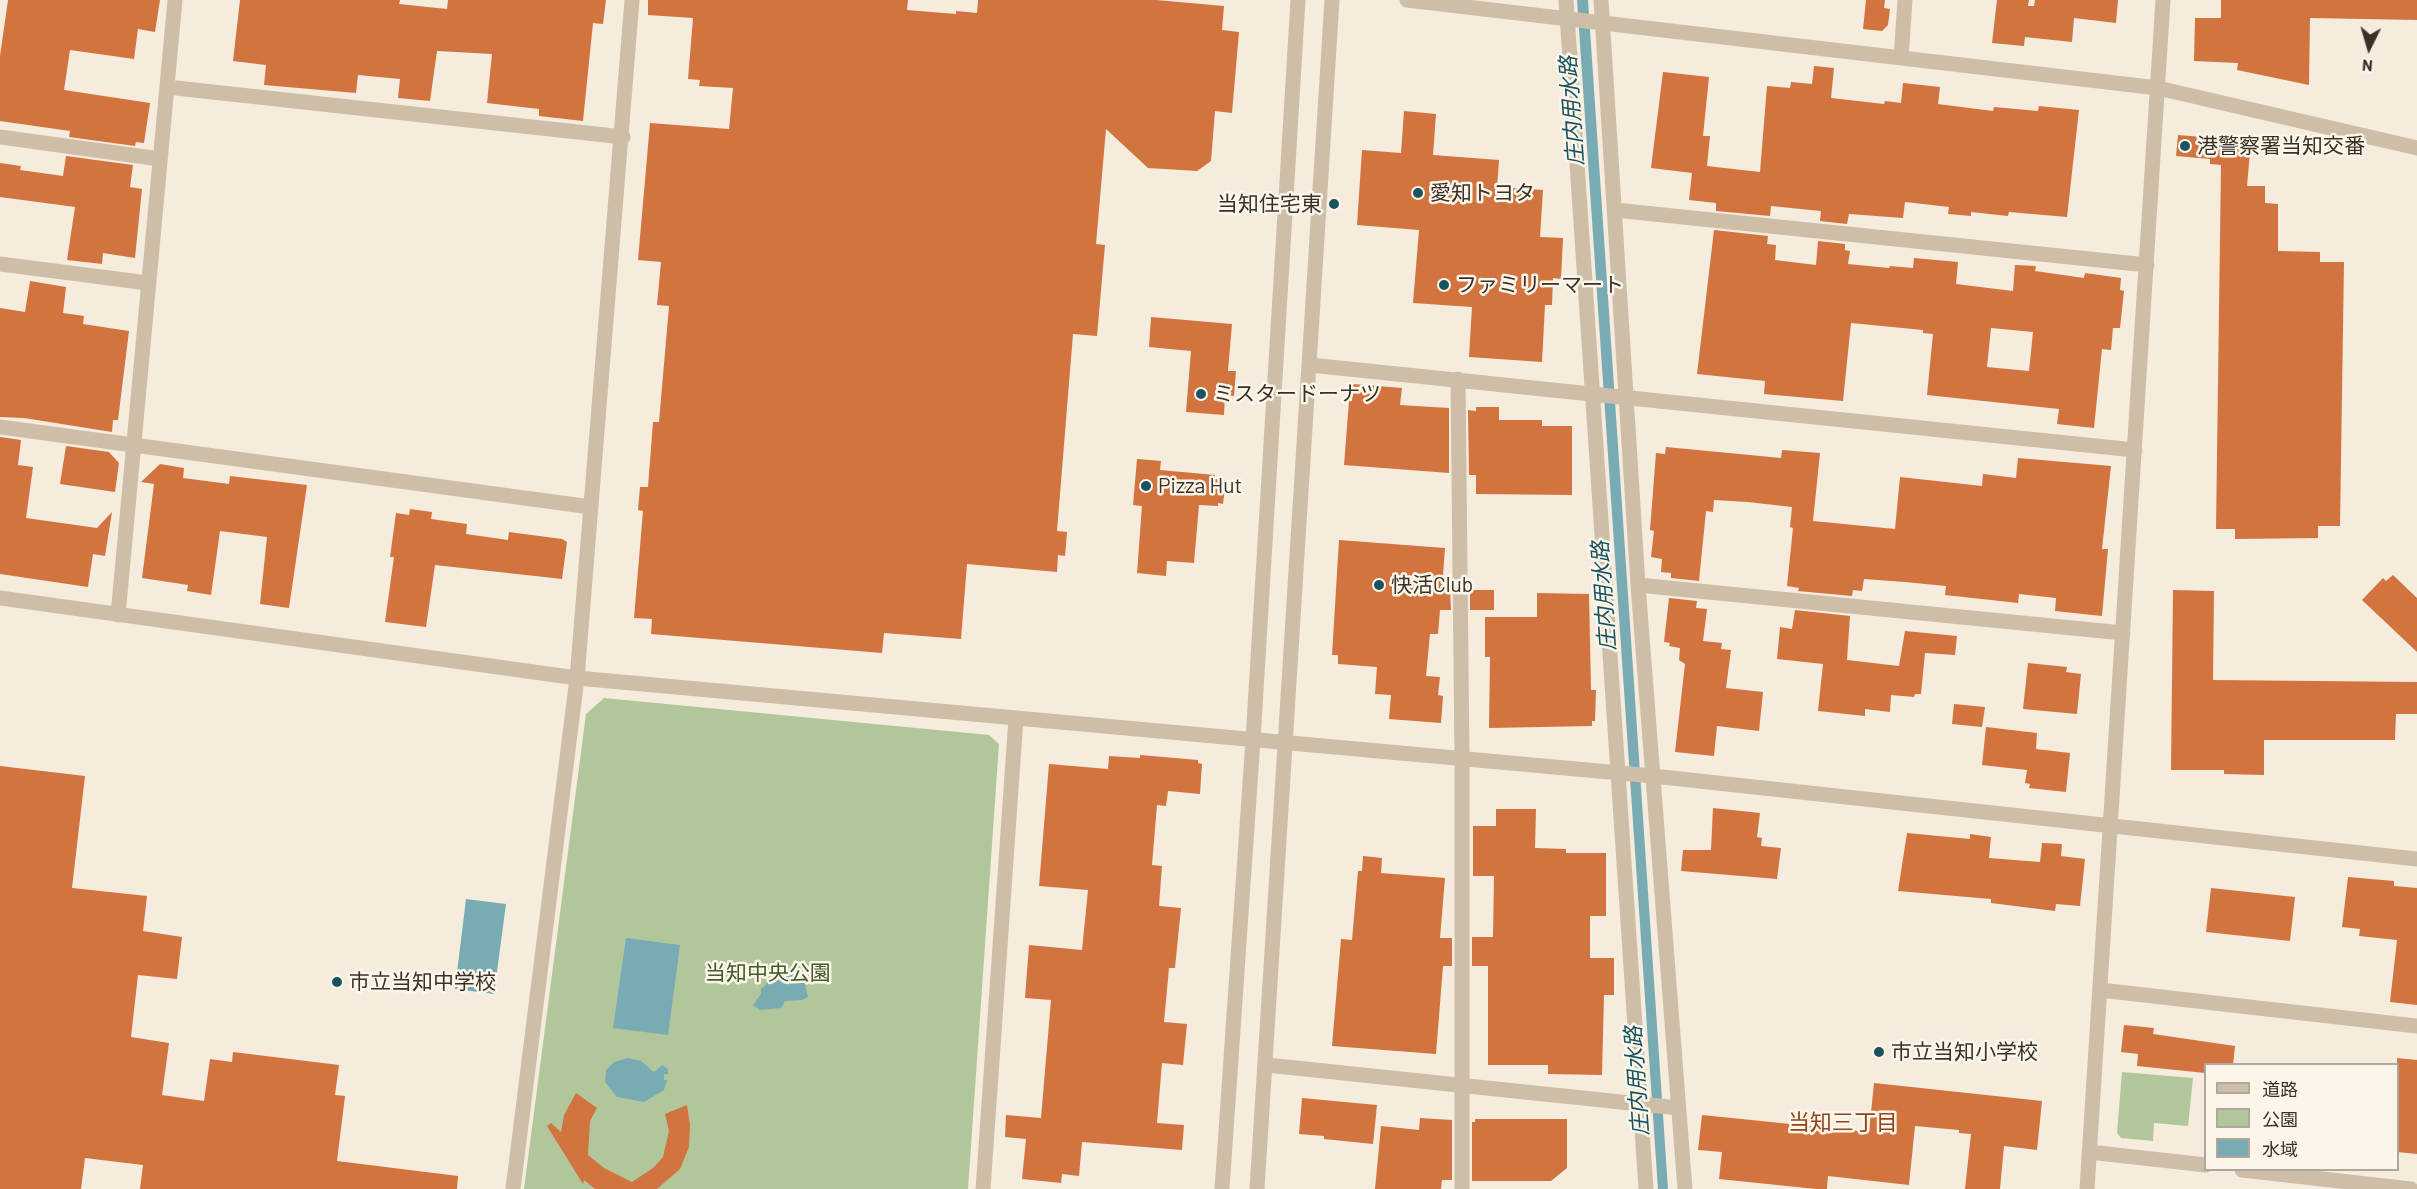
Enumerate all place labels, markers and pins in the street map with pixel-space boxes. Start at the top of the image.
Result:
place label: 港警察署当知交番 [2197,133,2365,159]
marker: 港警察署当知交番 [2178,139,2192,153]
place label: 愛知トヨタ [1430,180,1535,206]
marker: 愛知トヨタ [1411,186,1425,200]
place label: 当知住宅東 [1217,191,1322,217]
marker: 当知住宅東 [1327,197,1341,211]
place label: ファミリーマート [1456,272,1624,298]
marker: ファミリーマート [1437,278,1451,292]
place label: ミスタードーナツ [1213,381,1381,407]
marker: ミスタードーナツ [1194,387,1208,401]
place label: Pizza Hut [1158,473,1242,499]
marker: Pizza Hut [1139,479,1153,493]
place label: 快活Club [1391,572,1473,598]
marker: 快活Club [1372,578,1386,592]
place label: 市立当知中学校 [349,969,496,995]
marker: 市立当知中学校 [330,975,344,989]
place label: 市立当知小学校 [1891,1039,2038,1065]
marker: 市立当知小学校 [1872,1045,1886,1059]

